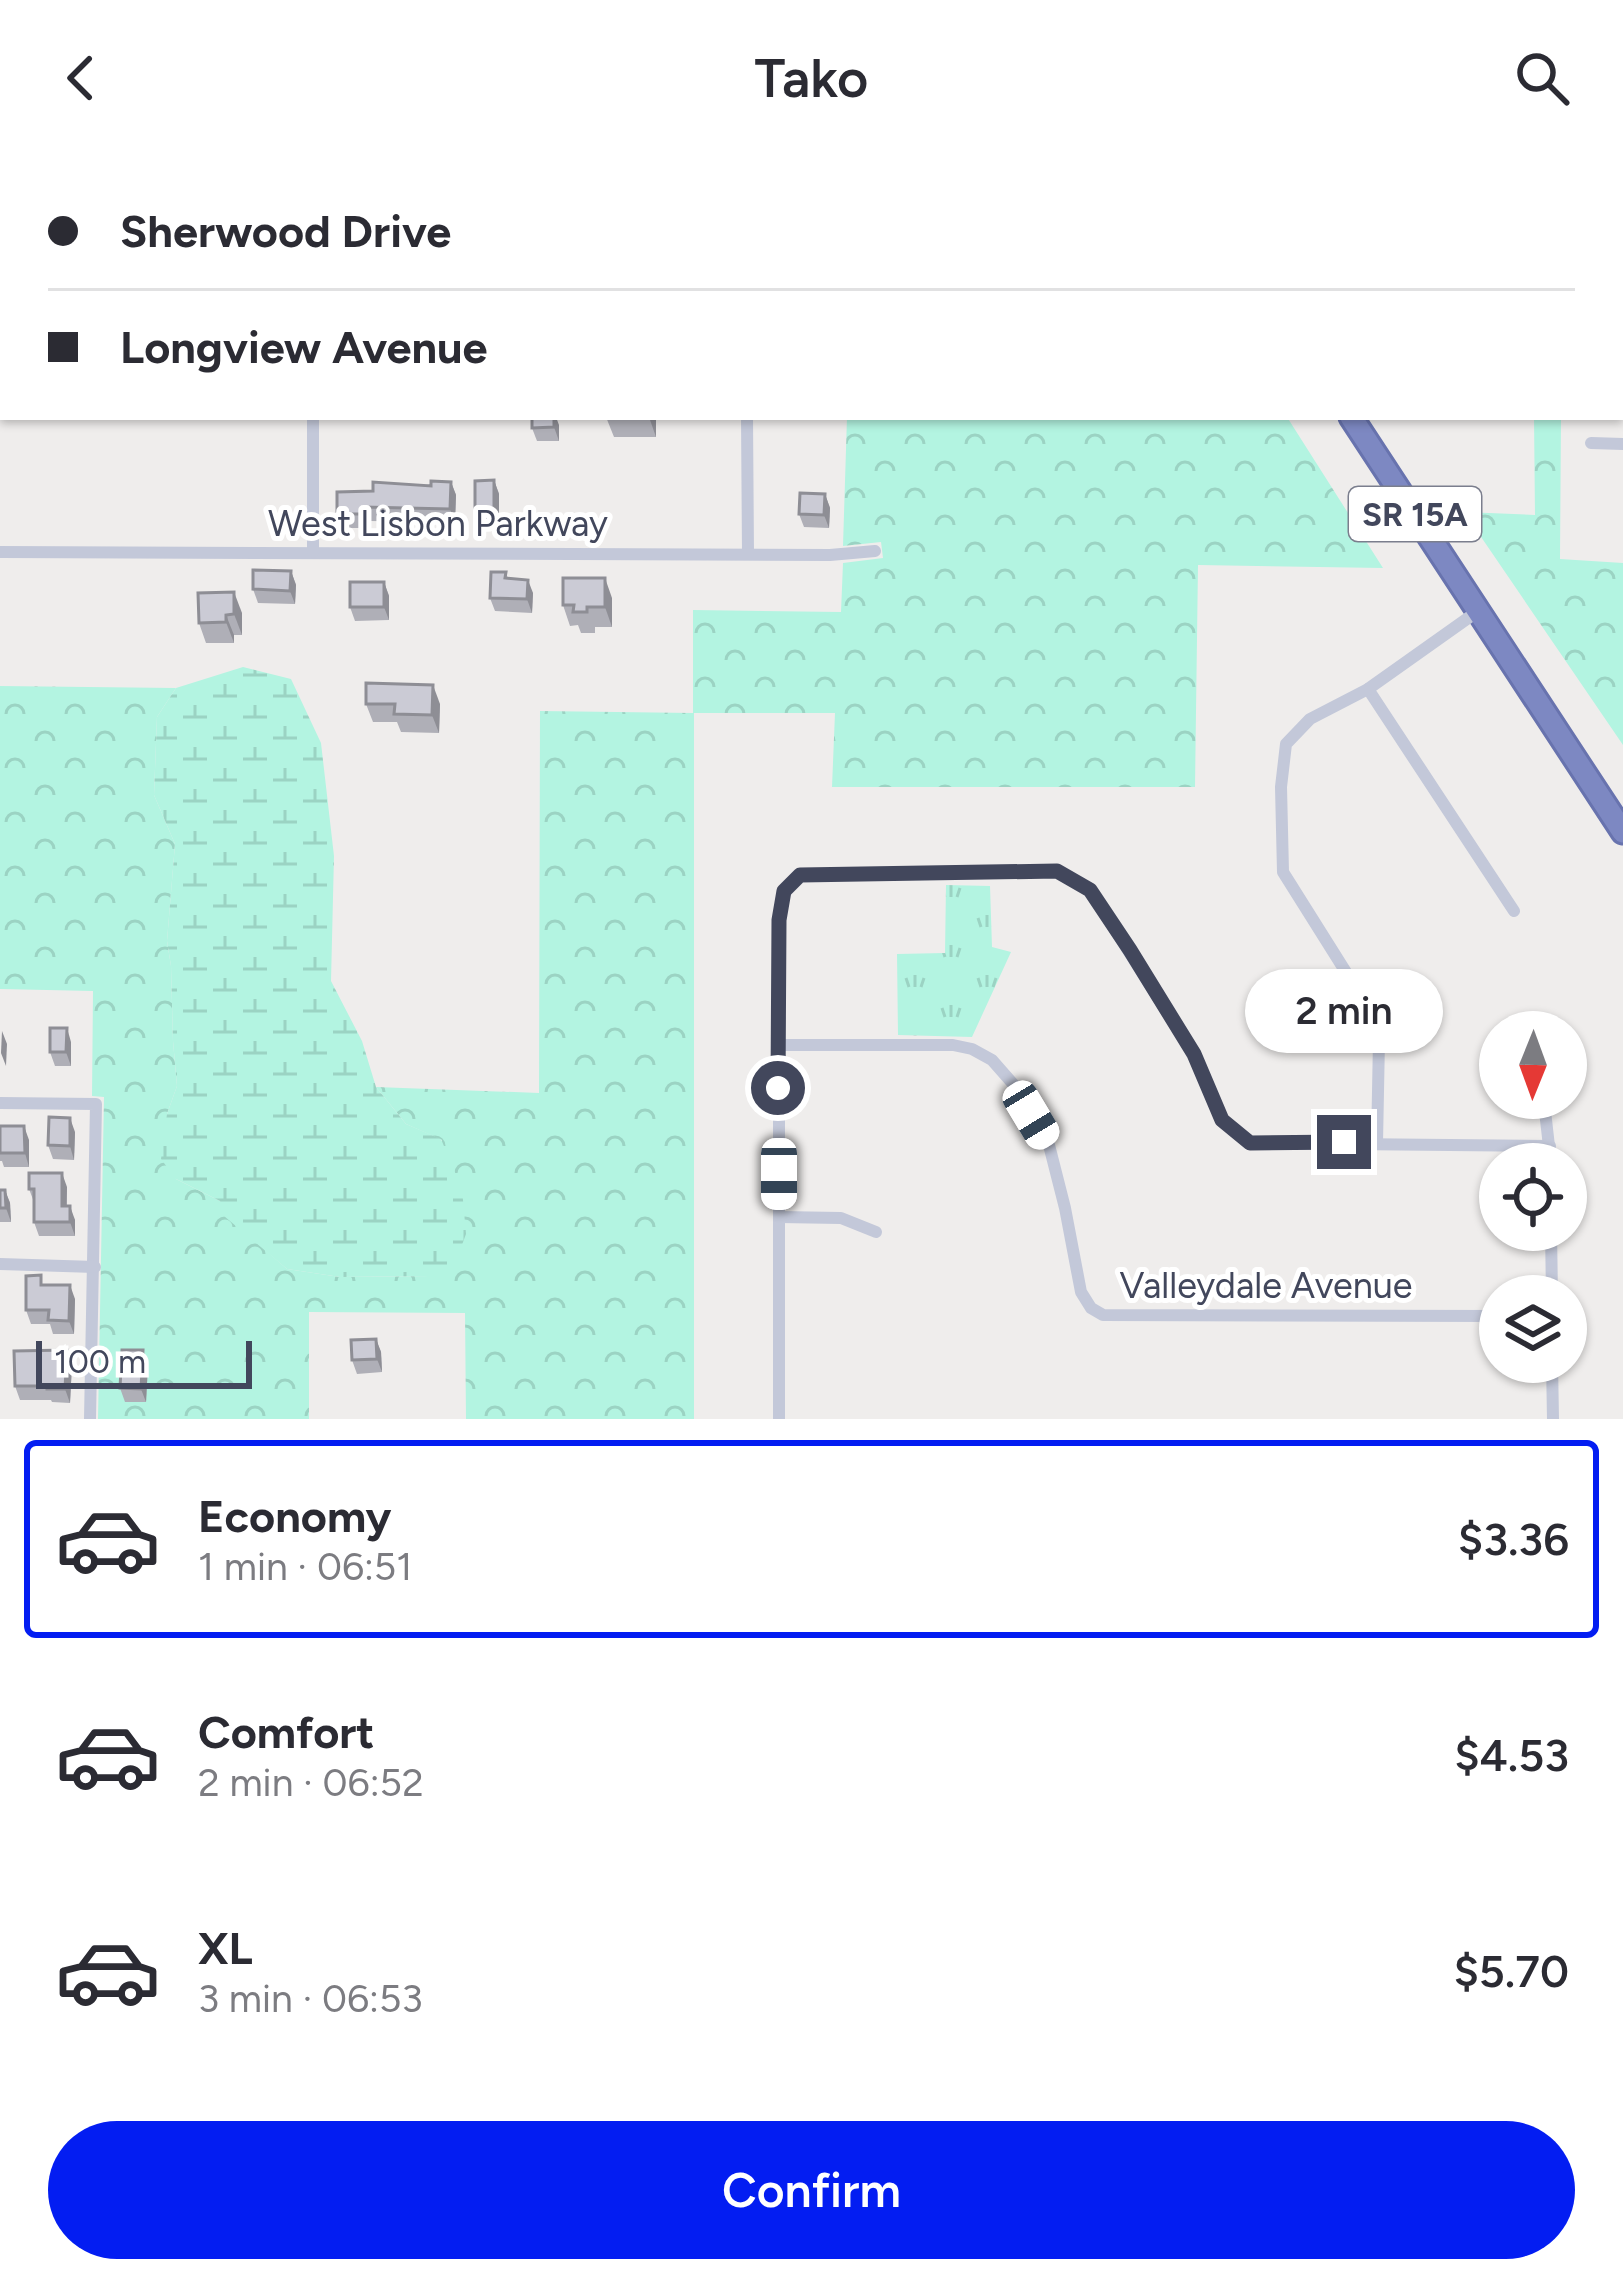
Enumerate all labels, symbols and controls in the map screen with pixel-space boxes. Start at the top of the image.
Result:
icon: back [48,45,114,111]
icon: search [1509,45,1575,111]
text: Tako [755,46,868,111]
text: Sherwood Drive [120,204,451,258]
text: Longview Avenue [120,320,487,374]
road number: SR 15A [1349,487,1481,541]
street label: West Lisbon Parkway [268,502,608,545]
callout: 2 min [1245,968,1443,1052]
text: 2 min [1295,987,1393,1034]
north arrow [1479,1011,1587,1119]
map controls [1479,1011,1587,1383]
route start [751,1061,805,1115]
car [997,1075,1065,1155]
route end [1317,1115,1371,1169]
car [761,1138,797,1210]
button: locate [1479,1143,1587,1251]
street label: Valleydale Avenue [1119,1264,1413,1307]
button: layers [1479,1275,1587,1383]
scale bar [36,1335,252,1388]
text: 100 m [54,1342,146,1381]
icon: car [54,1485,162,1593]
text: Economy [198,1489,391,1543]
text: $3.36 [1458,1512,1569,1566]
text: 1 min · 06:51 [198,1543,412,1590]
icon: car [54,1701,162,1809]
text: Comfort [198,1705,374,1759]
text: $4.53 [1454,1728,1569,1782]
text: 2 min · 06:52 [198,1759,424,1806]
icon: car [54,1917,162,2025]
text: XL [198,1921,253,1975]
text: $5.70 [1454,1944,1569,1998]
text: 3 min · 06:53 [198,1975,423,2022]
button: Confirm [48,2121,1575,2259]

